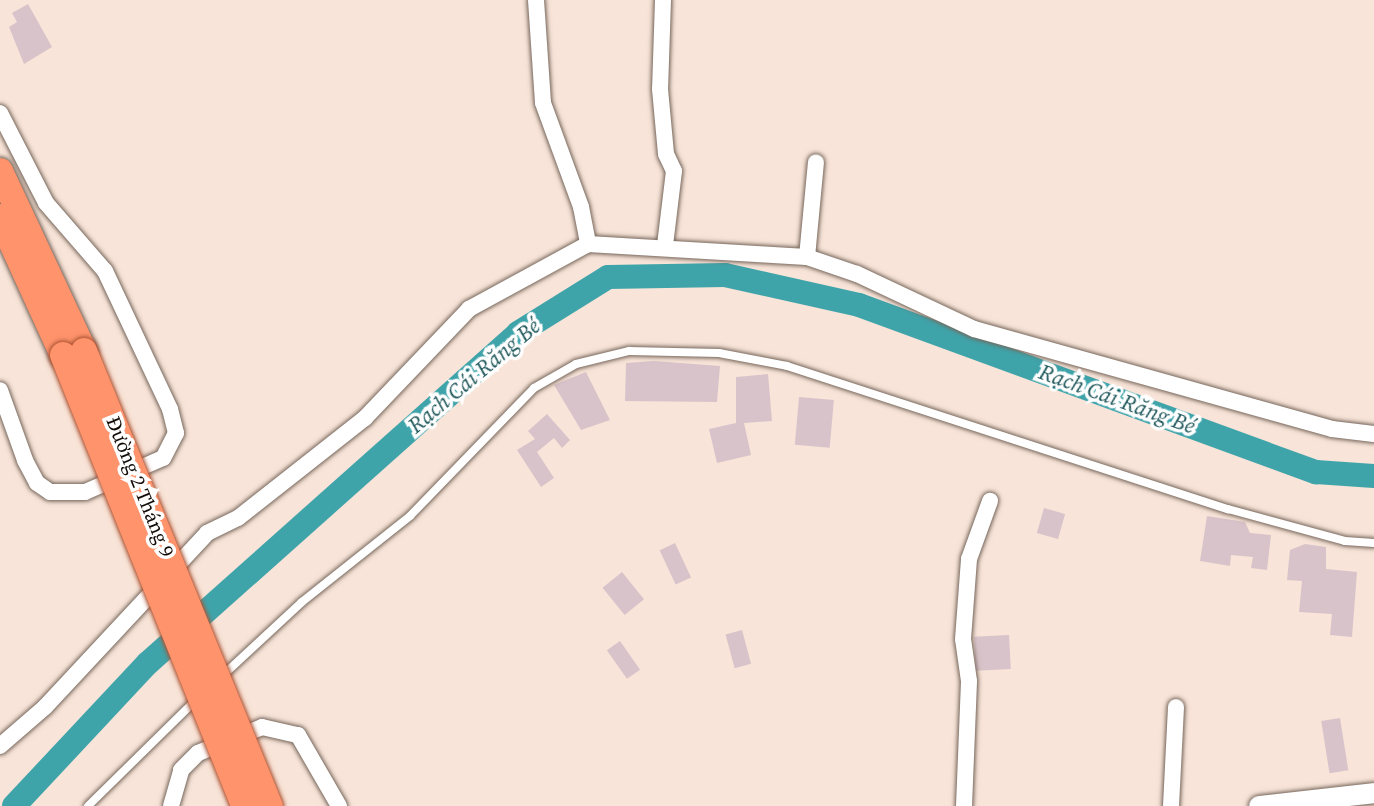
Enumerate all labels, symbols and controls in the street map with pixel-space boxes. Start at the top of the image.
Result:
water label: Rạch Cái Răng Bé [403,313,545,439]
water label: Rạch Cái Răng Bé [1035,359,1199,439]
street label: Đường 2 Tháng 9 [101,413,179,561]

